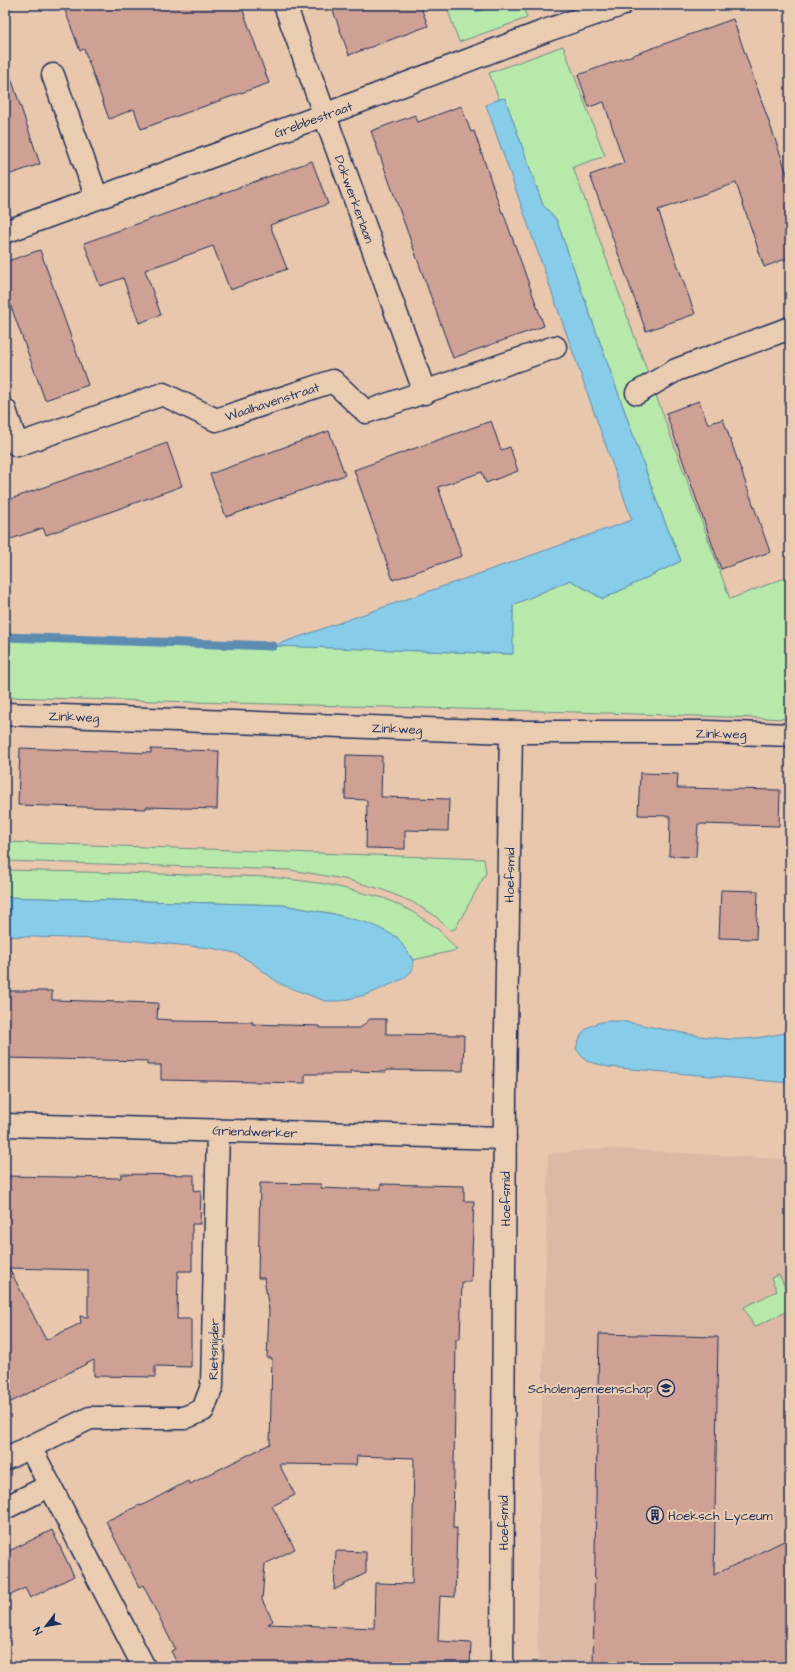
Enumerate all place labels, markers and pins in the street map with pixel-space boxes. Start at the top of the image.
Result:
school or university icon: Scholengemeenschap [656,1378,676,1398]
place label: Scholengemeenschap [528,1380,653,1399]
building icon: Hoeksch Lyceum [645,1505,665,1525]
place label: Hoeksch Lyceum [668,1507,774,1526]

